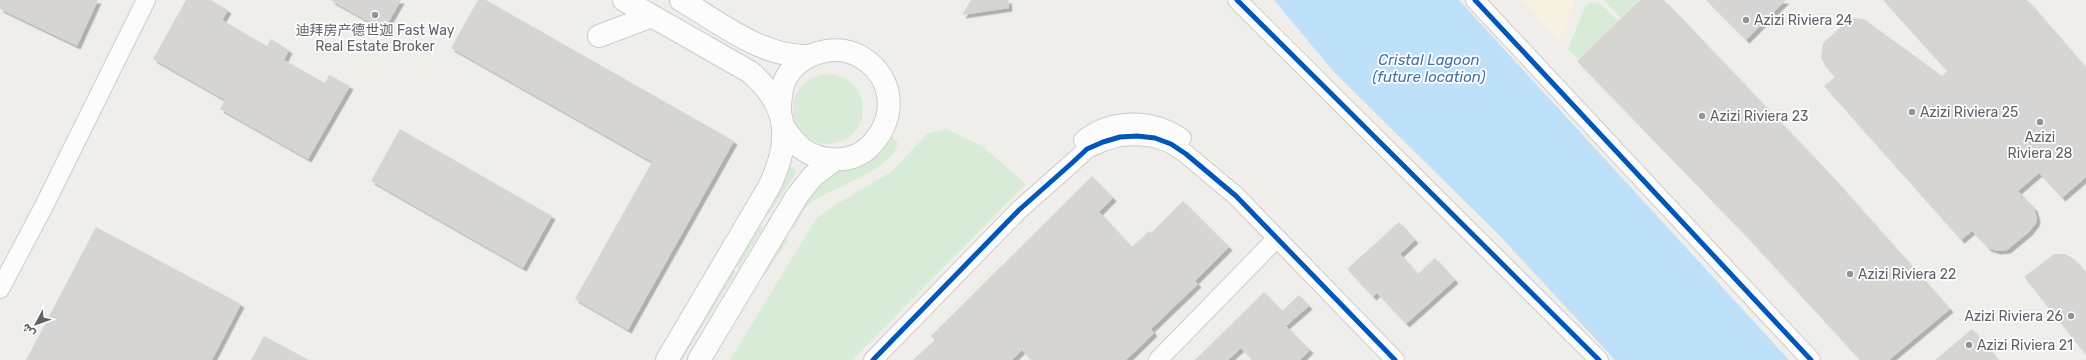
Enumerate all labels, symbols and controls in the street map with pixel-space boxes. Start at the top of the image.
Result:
marker: 迪拜房产德世迦 Fast Way Real Estate Broker [370,10,380,20]
place label: Azizi Riviera 24 [1754,12,1853,29]
marker: Azizi Riviera 24 [1741,15,1751,25]
place label: 迪拜房产德世迦 Fast Way Real Estate Broker [296,22,455,55]
water label: Cristal Lagoon (future location) [1373,51,1485,86]
place label: Azizi Riviera 25 [1920,104,2018,121]
marker: Azizi Riviera 25 [1907,107,1917,117]
place label: Azizi Riviera 23 [1710,108,1808,125]
marker: Azizi Riviera 23 [1697,111,1707,121]
marker: Azizi Riviera 28 [2035,117,2045,127]
place label: Azizi Riviera 28 [2007,129,2073,162]
place label: Azizi Riviera 22 [1858,266,1956,283]
marker: Azizi Riviera 22 [1845,269,1855,279]
north arrow [16,304,56,344]
place label: Azizi Riviera 26 [1965,308,2063,325]
marker: Azizi Riviera 26 [2066,311,2076,321]
text: ش [19,321,38,340]
place label: Azizi Riviera 21 [1977,337,2073,354]
marker: Azizi Riviera 21 [1964,340,1974,350]

